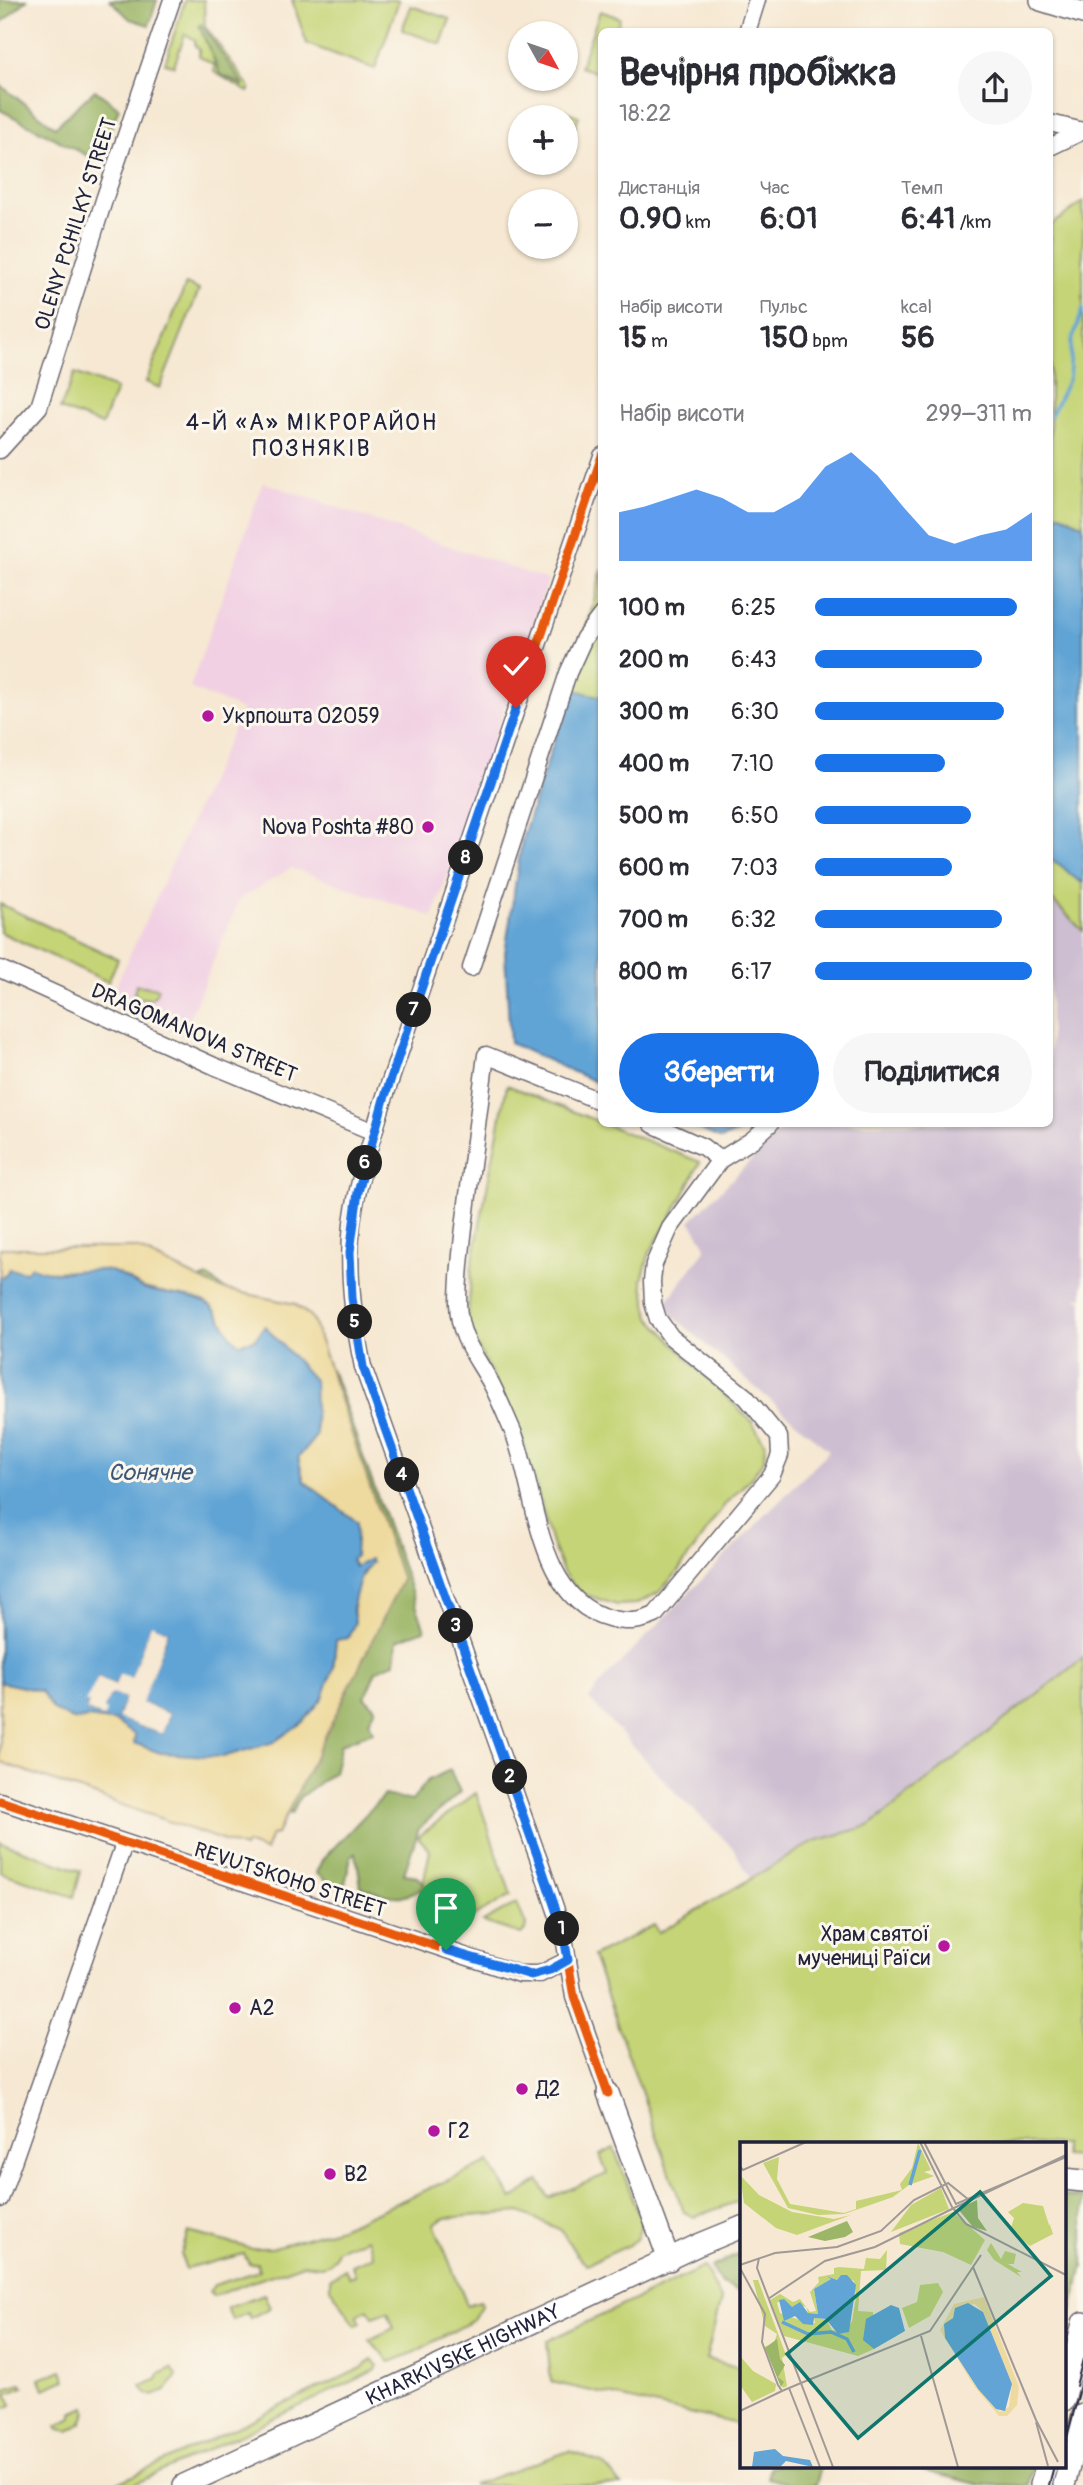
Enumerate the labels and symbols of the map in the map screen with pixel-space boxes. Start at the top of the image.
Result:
north arrow [508,21,578,91]
street label: OLENY PCHILKY STREET [29,114,123,334]
district label: 4-Й «А» МІКРОРАЙОН ПОЗНЯКІВ [186,408,438,463]
pin [486,636,546,708]
place label: Укрпошта 02059 [222,703,380,730]
marker: Укрпошта 02059 [200,708,216,724]
place label: Nova Poshta #80 [262,814,414,841]
marker: Nova Poshta #80 [420,819,436,835]
pin: 8 [448,840,484,876]
street label: DRAGOMANOVA STREET [87,977,301,1089]
pin: 7 [396,992,432,1028]
pin: 6 [348,1146,382,1180]
pin: 5 [338,1304,372,1340]
water label: Сонячне [108,1458,194,1487]
pin: 4 [384,1458,420,1492]
pin: 3 [438,1608,474,1644]
pin: 2 [492,1760,528,1795]
street label: REVUTSKOHO STREET [191,1836,390,1924]
pin [416,1878,476,1950]
pin: 1 [544,1912,580,1946]
place label: Храм святої мучениці Раїси [798,1921,930,1972]
marker: Храм святої мучениці Раїси [936,1938,952,1954]
place label: А2 [249,1995,274,2022]
marker: А2 [227,2000,243,2016]
place label: Д2 [535,2076,560,2103]
marker: Д2 [514,2081,530,2097]
place label: Г2 [448,2118,470,2145]
marker: Г2 [426,2123,442,2139]
inset map [740,2142,1066,2468]
place label: В2 [344,2161,368,2188]
marker: В2 [322,2166,338,2182]
street label: KHARKIVSKE HIGHWAY [361,2298,565,2412]

